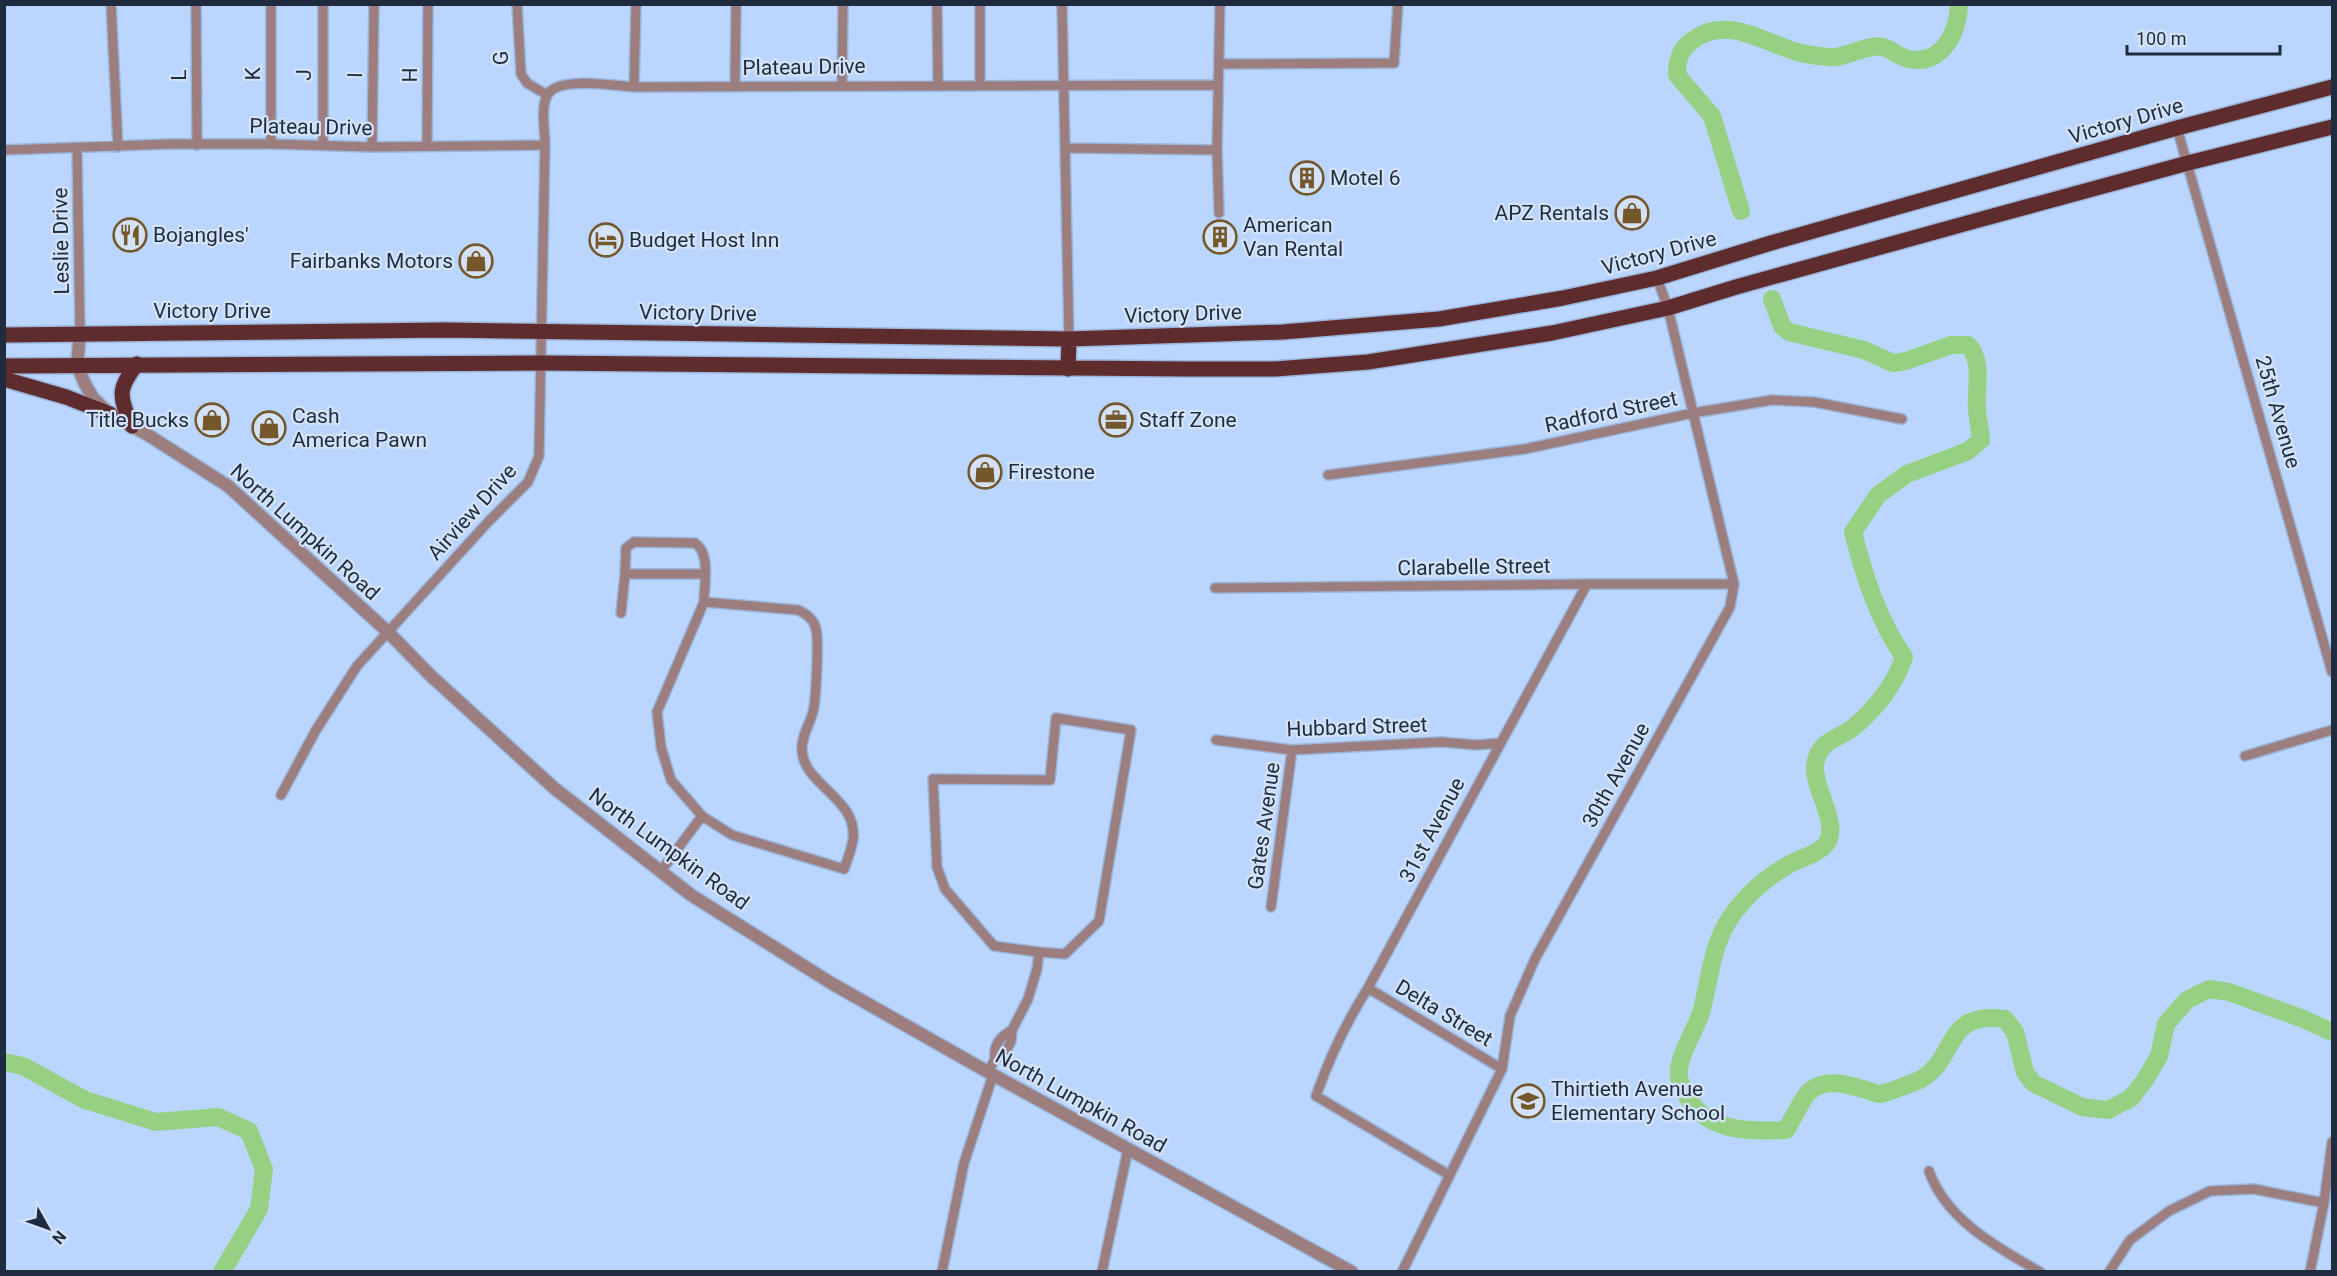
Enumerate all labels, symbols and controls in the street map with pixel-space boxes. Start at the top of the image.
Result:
scale bar [2127,18,2280,56]
text: 100 m [2136,28,2187,49]
street label: G [488,50,514,66]
street label: Plateau Drive [742,54,866,80]
street label: K [241,67,265,81]
street label: H [398,68,422,82]
street label: L [167,69,191,81]
street label: J [292,69,316,81]
street label: I [343,72,367,78]
street label: Victory Drive [2066,93,2186,149]
street label: Plateau Drive [249,114,373,140]
building icon: Motel 6 [1289,160,1325,196]
place label: Motel 6 [1330,166,1400,190]
street label: Leslie Drive [48,187,74,295]
shop icon: APZ Rentals [1614,195,1650,231]
place label: APZ Rentals [1495,201,1609,225]
place label: American Van Rental [1243,213,1343,261]
restaurant icon: Bojangles' [112,217,148,253]
building icon: American Van Rental [1202,219,1238,255]
hotel icon: Budget Host Inn [588,222,624,258]
place label: Bojangles' [153,223,249,247]
street label: Victory Drive [1599,226,1719,280]
place label: Budget Host Inn [629,228,779,252]
shop icon: Fairbanks Motors [458,243,494,279]
place label: Fairbanks Motors [290,249,453,273]
street label: Victory Drive [153,299,271,323]
street label: Victory Drive [639,300,757,326]
street label: Victory Drive [1124,300,1242,328]
street label: 25th Avenue [2250,353,2306,471]
street label: Radford Street [1543,386,1680,438]
shop icon: Title Bucks [194,402,230,438]
office icon: Staff Zone [1098,402,1134,438]
place label: Cash America Pawn [292,404,427,452]
place label: Title Bucks [86,408,189,432]
place label: Staff Zone [1139,408,1237,432]
shop icon: Cash America Pawn [251,410,287,446]
shop icon: Firestone [967,454,1003,490]
street label: North Lumpkin Road [226,459,384,605]
street label: Airview Drive [423,459,521,565]
place label: Firestone [1008,460,1095,484]
street label: Clarabelle Street [1397,554,1551,580]
street label: Hubbard Street [1286,713,1428,741]
street label: 30th Avenue [1577,718,1655,832]
street label: Gates Avenue [1243,761,1285,891]
street label: 31st Avenue [1394,774,1470,886]
street label: North Lumpkin Road [584,783,754,915]
street label: Delta Street [1391,975,1497,1051]
street label: North Lumpkin Road [991,1044,1171,1158]
place label: Thirtieth Avenue Elementary School [1551,1077,1725,1125]
school or university icon: Thirtieth Avenue Elementary School [1510,1083,1546,1119]
north arrow [18,1198,78,1258]
text: N [48,1227,70,1248]

